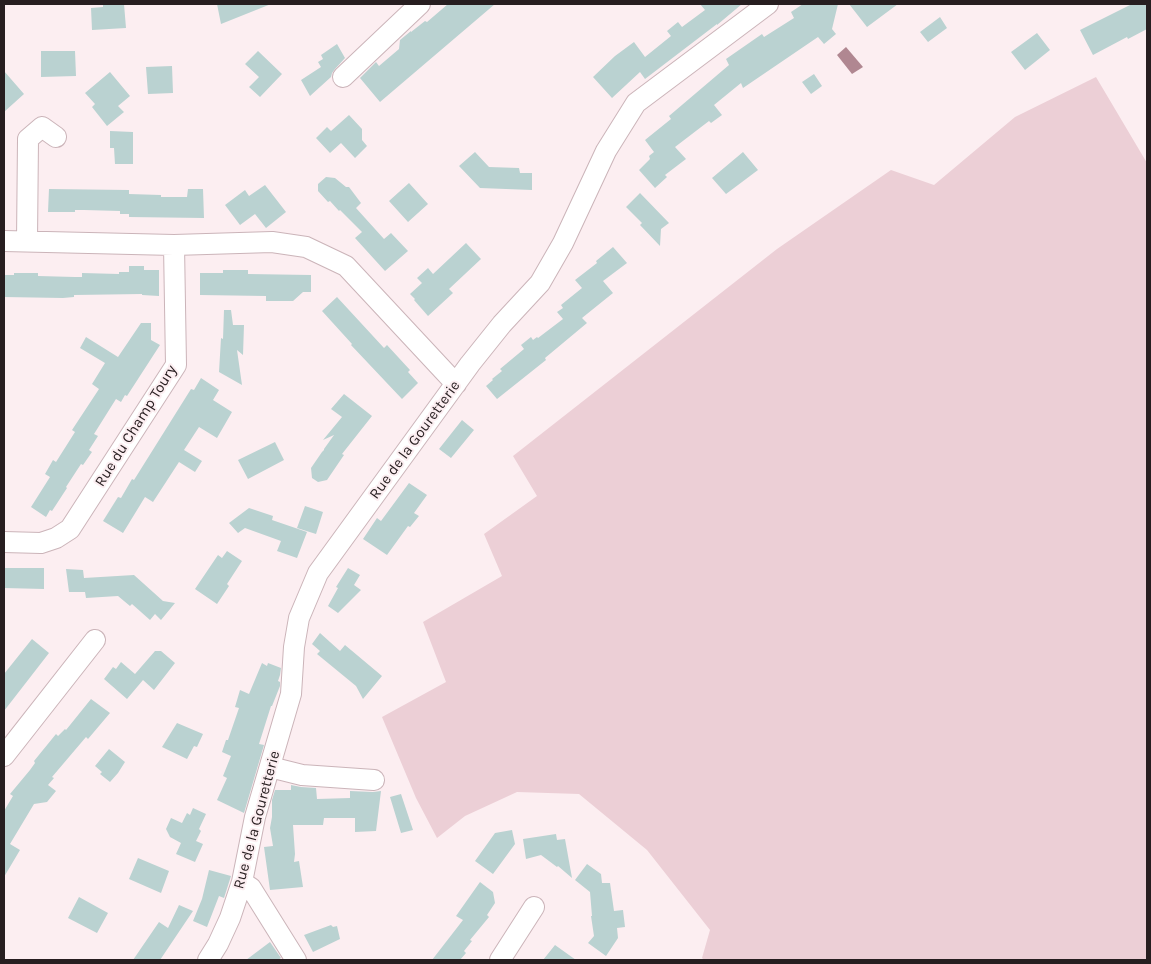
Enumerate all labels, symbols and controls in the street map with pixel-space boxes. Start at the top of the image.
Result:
street label: Rue du Champ Toury [91,362,181,490]
street label: Rue de la Gouretterie [366,377,464,503]
street label: Rue de la Gouretterie [230,749,284,891]

